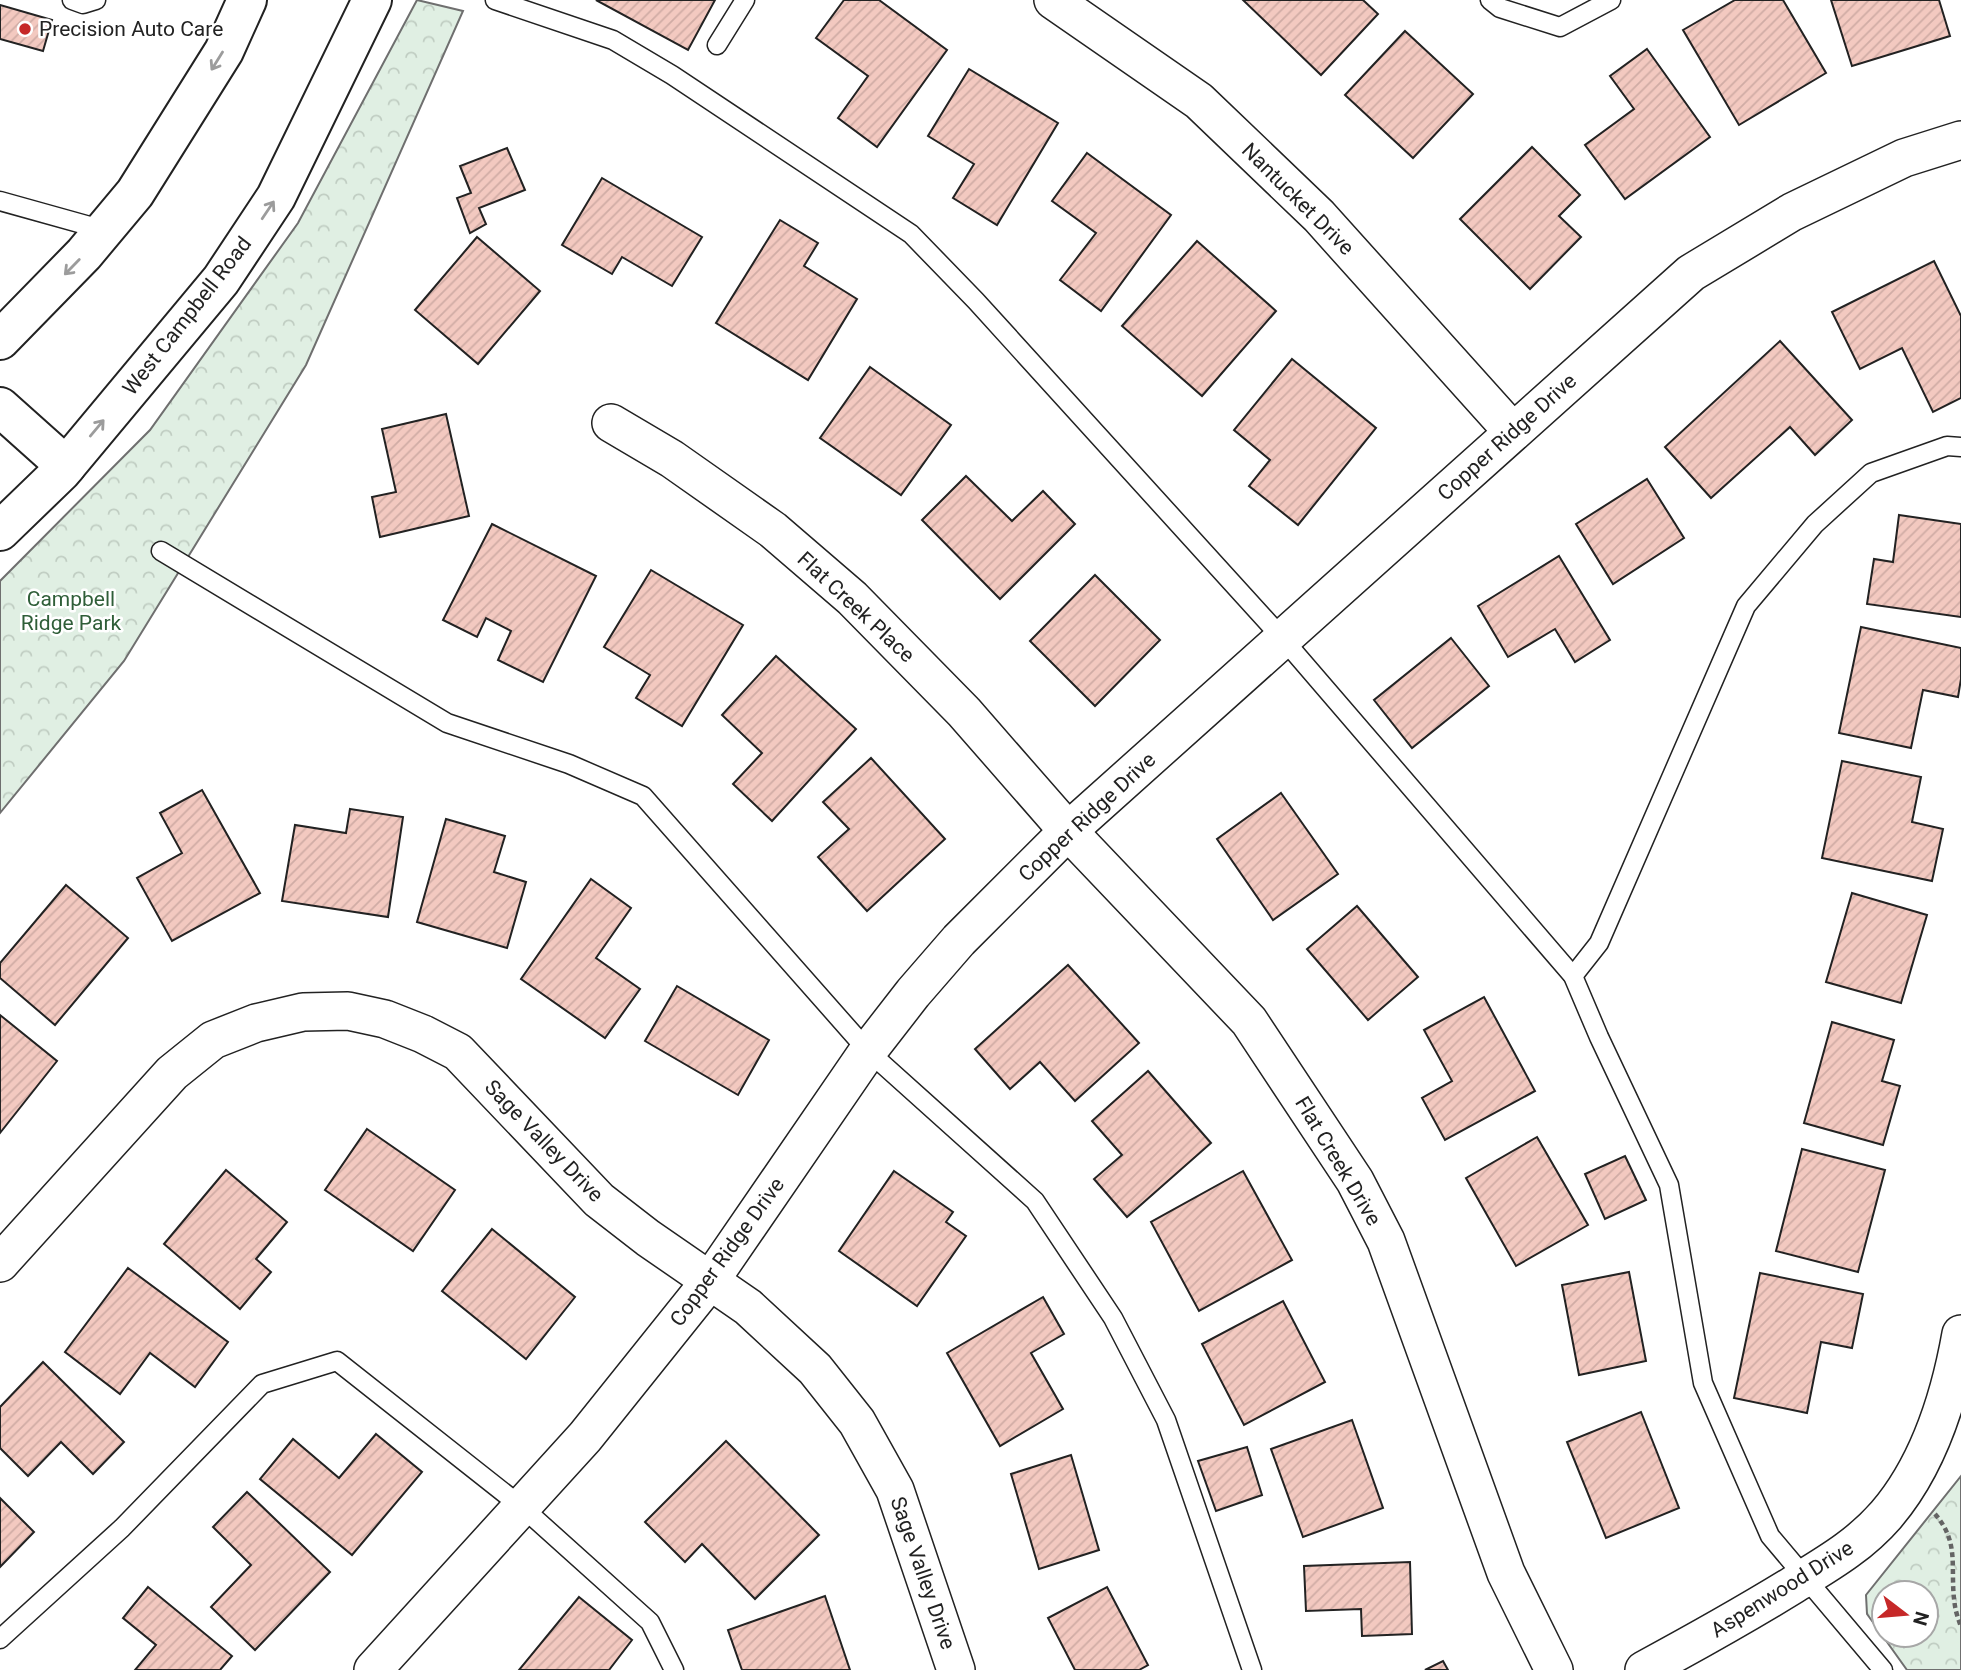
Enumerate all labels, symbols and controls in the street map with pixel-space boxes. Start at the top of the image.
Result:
place label: Precision Auto Care [39,17,223,41]
marker: Precision Auto Care [17,21,33,37]
one-way arrow [210,51,224,71]
street label: Nantucket Drive [1237,138,1359,260]
one-way arrow [261,201,275,221]
street label: West Campbell Road [118,232,256,400]
one-way arrow [64,258,81,275]
street label: Copper Ridge Drive [1433,369,1581,505]
one-way arrow [89,419,105,437]
street label: Flat Creek Place [793,547,919,667]
park label: Campbell Ridge Park [21,587,122,635]
street label: Copper Ridge Drive [1014,748,1160,886]
street label: Sage Valley Drive [480,1075,608,1207]
street label: Flat Creek Drive [1290,1092,1386,1230]
street label: Copper Ridge Drive [665,1173,789,1331]
street label: Sage Valley Drive [886,1494,960,1652]
street label: Aspenwood Drive [1707,1536,1857,1642]
north arrow [1870,1579,1940,1649]
text: N [1908,1609,1934,1628]

